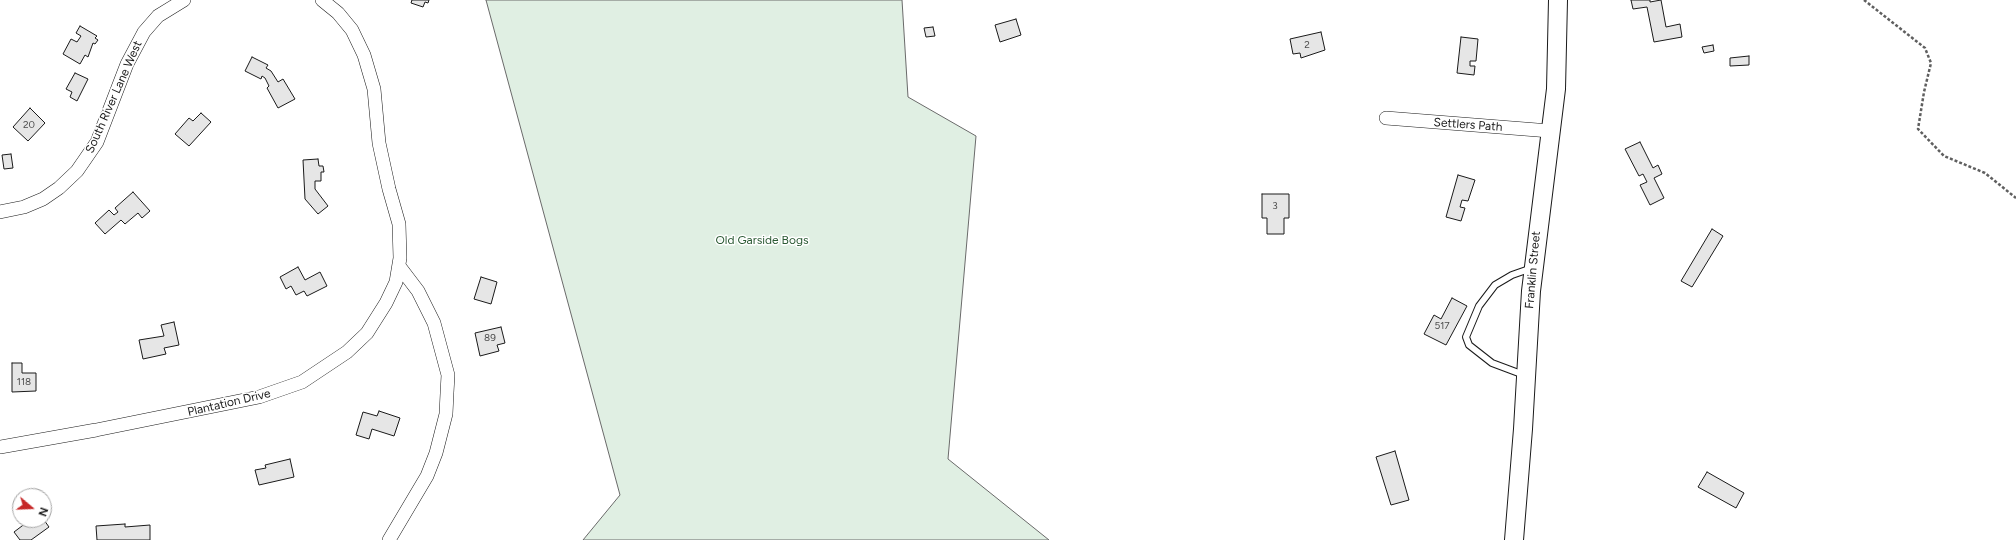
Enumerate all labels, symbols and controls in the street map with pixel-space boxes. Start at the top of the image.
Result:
street label: South River Lane West [83,39,145,155]
house number: 2 [1304,39,1310,51]
street label: Settlers Path [1433,115,1503,135]
house number: 20 [23,119,35,131]
house number: 3 [1272,200,1278,212]
street label: Franklin Street [1522,231,1544,309]
park label: Old Garside Bogs [715,233,809,247]
house number: 517 [1434,320,1450,332]
house number: 89 [484,332,496,344]
house number: 118 [17,376,31,388]
street label: Plantation Drive [186,386,272,420]
north arrow [12,488,52,528]
text: N [35,506,50,518]

